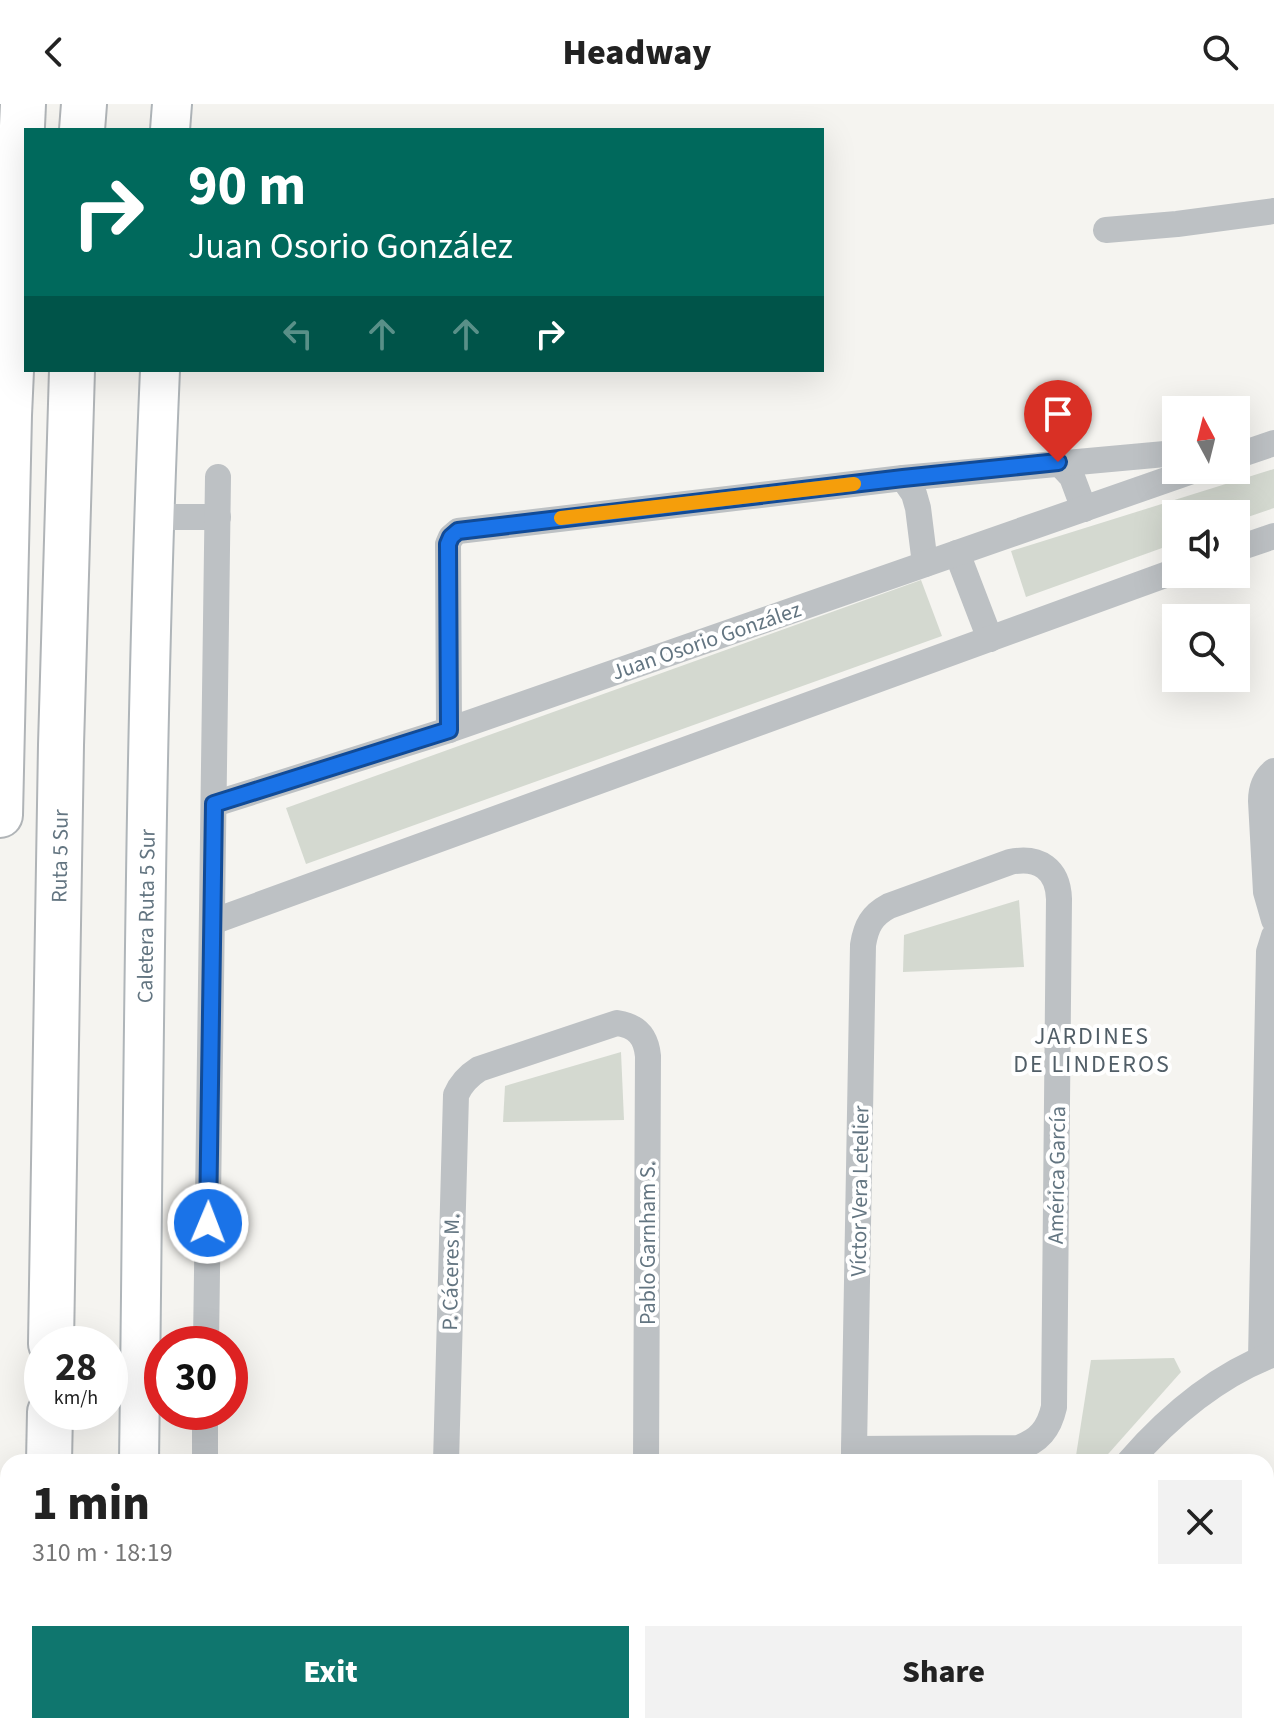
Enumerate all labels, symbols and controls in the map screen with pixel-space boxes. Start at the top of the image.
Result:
text: Headway [563,27,712,78]
icon: back [32,30,76,74]
icon: search [1198,30,1242,74]
text: 90 m [188,147,306,226]
icon: right [56,160,160,264]
text: Juan Osorio González [188,221,513,272]
icon: left [276,312,320,356]
icon: ahead [360,312,404,356]
icon: ahead [444,312,488,356]
icon: right [528,312,572,356]
pin [1024,380,1092,462]
icon: arrive [1036,392,1080,436]
north arrow [1162,396,1250,484]
map controls [1162,396,1250,692]
button: sound [1162,500,1250,588]
street label: Juan Osorio González [607,594,805,688]
button: search [1162,604,1250,692]
street label: Ruta 5 Sur [43,809,77,903]
street label: Caletera Ruta 5 Sur [129,828,164,1003]
district label: JARDINES DE LINDEROS [1013,1019,1171,1082]
street label: Víctor Vera Letelier [843,1105,877,1277]
street label: América García [1040,1106,1074,1244]
street label: Pablo Garnham S. [632,1161,664,1325]
position arrow [166,1181,250,1265]
street label: P. Cáceres M. [434,1213,468,1331]
speed limit sign: 30 [144,1326,248,1430]
text: 28 [55,1339,97,1396]
text: km/h [54,1384,98,1412]
text: 1 min [32,1470,150,1538]
button: close [1158,1480,1242,1564]
text: 310 m · 18:19 [32,1534,173,1571]
button: Exit [32,1626,629,1718]
button: Share [645,1626,1242,1718]

